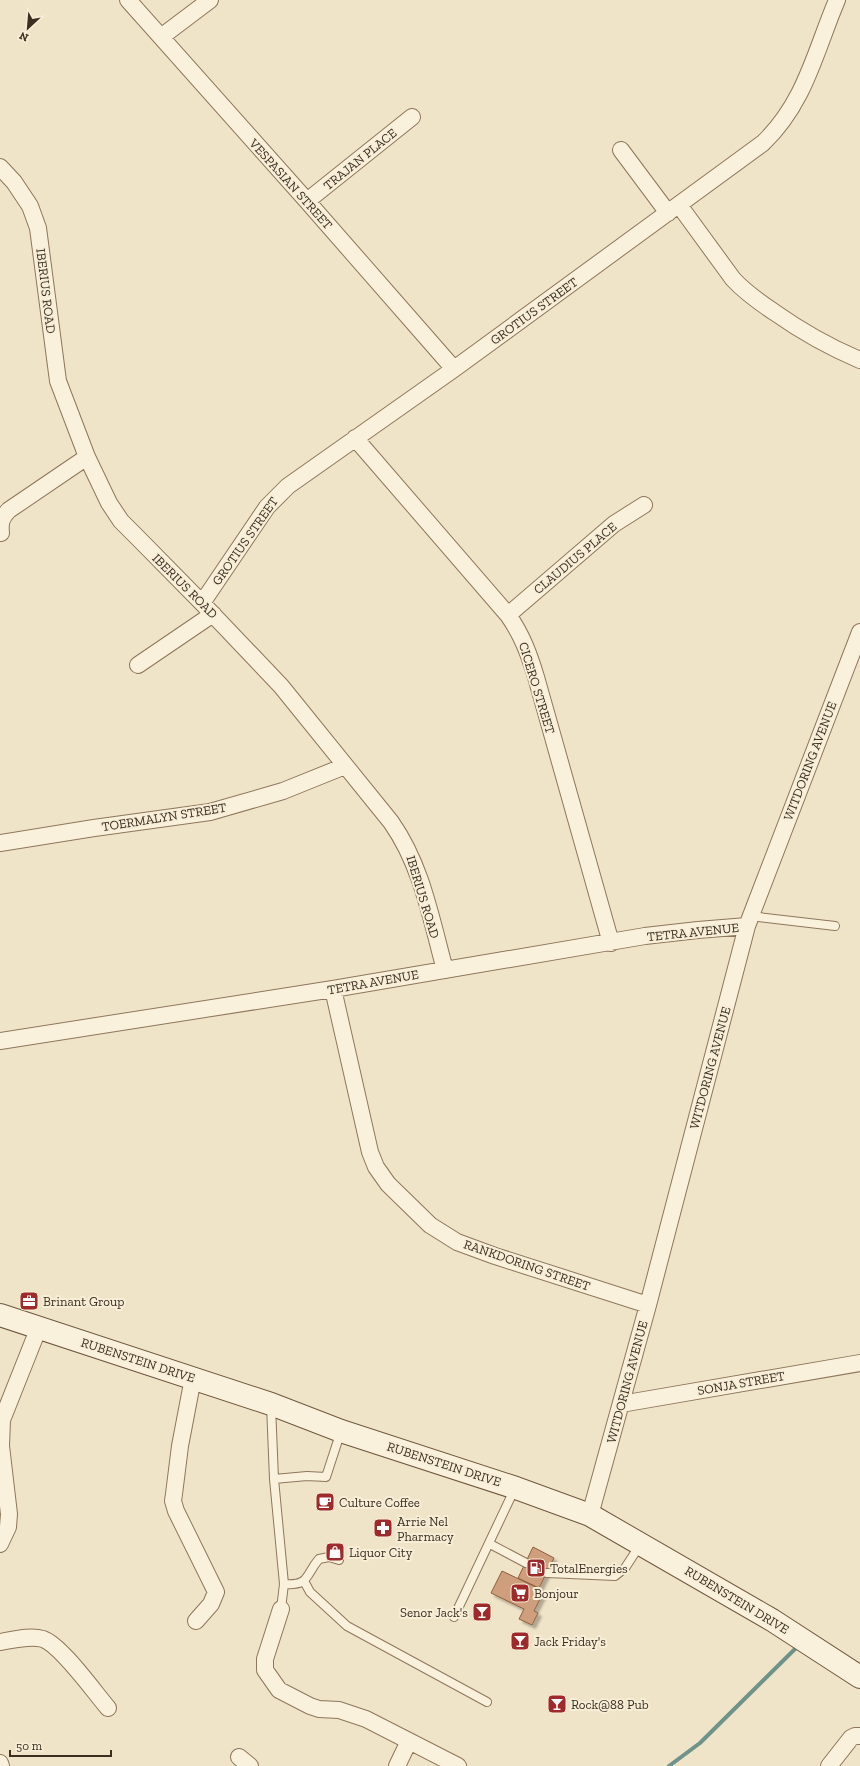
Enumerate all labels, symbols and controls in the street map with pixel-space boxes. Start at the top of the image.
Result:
north arrow [8,8,48,48]
text: N [17,29,30,44]
street label: TRAJAN PLACE [320,125,400,193]
street label: VESPASIAN STREET [246,135,336,232]
street label: IBERIUS ROAD [33,248,59,334]
street label: GROTIUS STREET [487,274,581,348]
street label: GROTIUS STREET [209,494,281,588]
street label: CLAUDIUS PLACE [530,519,620,597]
street label: IBERIUS ROAD [149,550,221,622]
street label: CICERO STREET [516,640,558,736]
street label: WITDORING AVENUE [780,699,840,823]
street label: TOERMALYN STREET [101,800,227,834]
street label: IBERIUS ROAD [403,854,443,940]
street label: TETRA AVENUE [646,920,740,944]
street label: TETRA AVENUE [326,967,420,997]
street label: WITDORING AVENUE [686,1005,734,1131]
street label: RANKDORING STREET [462,1236,592,1294]
office icon: Brinant Group [18,1290,40,1312]
place label: Brinant Group [43,1294,124,1309]
street label: WITDORING AVENUE [603,1319,651,1445]
street label: RUBENSTEIN DRIVE [79,1334,197,1386]
street label: SONJA STREET [696,1368,786,1398]
street label: RUBENSTEIN DRIVE [385,1438,503,1490]
cafe icon: Culture Coffee [314,1491,336,1513]
place label: Culture Coffee [339,1495,420,1510]
place label: Arrie Nel Pharmacy [397,1514,454,1544]
pharmacy icon: Arrie Nel Pharmacy [372,1517,394,1539]
shop icon: Liquor City [324,1541,346,1563]
place label: Liquor City [349,1545,413,1560]
fuel station icon: TotalEnergies [525,1557,547,1579]
place label: TotalEnergies [550,1561,628,1576]
street label: RUBENSTEIN DRIVE [682,1563,792,1637]
supermarket icon: Bonjour [509,1582,531,1604]
place label: Bonjour [534,1586,579,1602]
bar icon: Senor Jack's [471,1601,493,1623]
place label: Senor Jack's [400,1605,468,1620]
bar icon: Jack Friday's [509,1630,531,1652]
place label: Jack Friday's [534,1634,606,1649]
bar icon: Rock@88 Pub [546,1693,568,1715]
place label: Rock@88 Pub [571,1697,649,1712]
scale bar [10,1732,111,1758]
text: 50 m [16,1739,43,1753]

